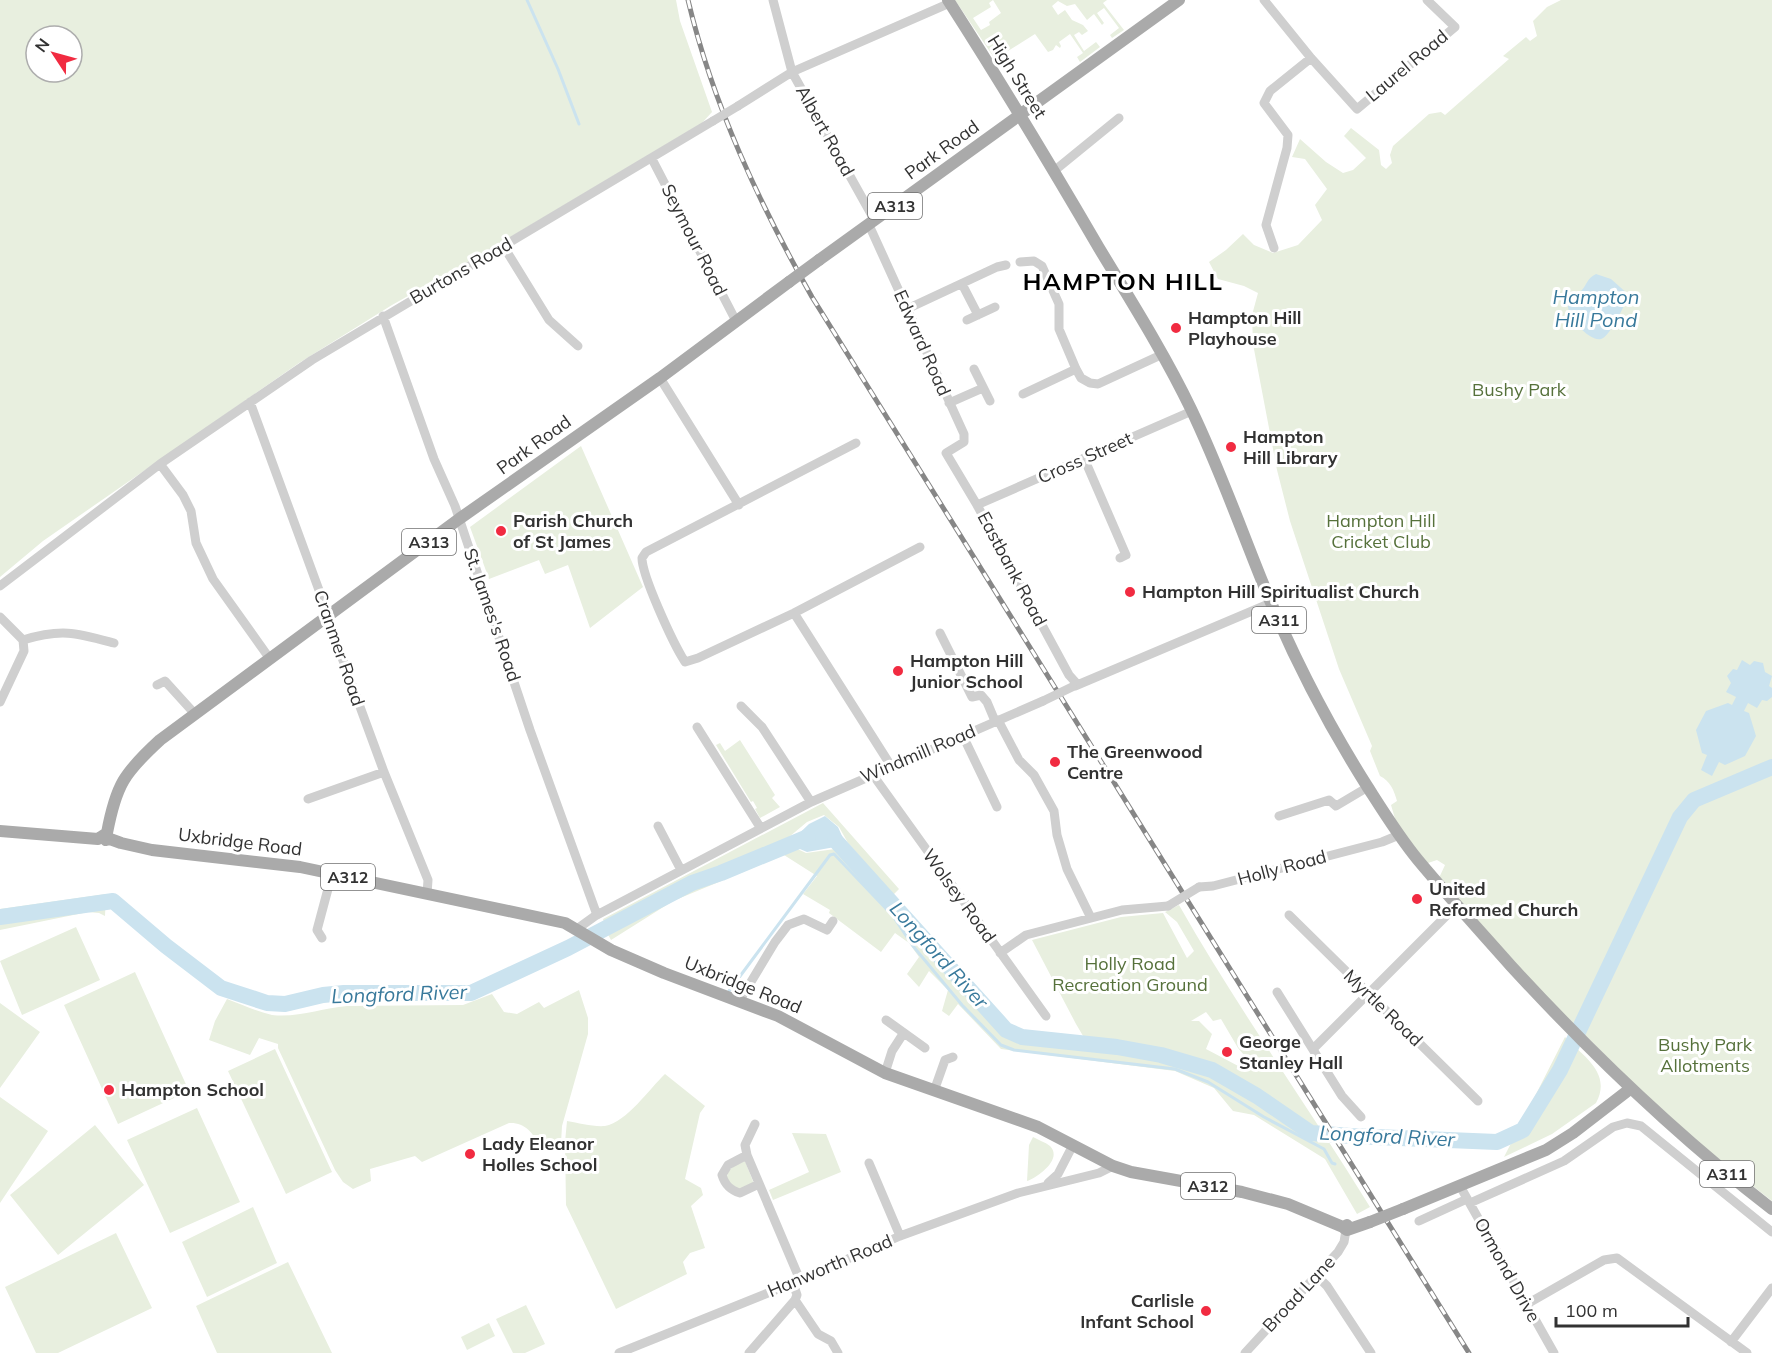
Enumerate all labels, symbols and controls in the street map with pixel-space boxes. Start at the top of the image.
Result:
north arrow [24,24,84,84]
street label: Laurel Road [1361,25,1452,107]
street label: High Street [983,31,1052,123]
text: N [30,34,54,56]
street label: Albert Road [791,81,860,180]
street label: Park Road [900,115,984,184]
street label: Seymour Road [656,180,732,299]
road number: A313 [868,193,922,219]
street label: Burtons Road [405,232,516,309]
district label: HAMPTON HILL [1023,266,1223,296]
water label: Hampton Hill Pond [1553,284,1639,332]
street label: Edward Road [889,286,956,399]
place label: Hampton Hill Playhouse [1188,306,1302,350]
marker: Hampton Hill Playhouse [1169,321,1183,335]
park label: Bushy Park [1472,378,1567,401]
street label: Park Road [492,410,576,479]
place label: Hampton Hill Library [1243,425,1338,469]
street label: Cross Street [1034,426,1136,489]
marker: Hampton Hill Library [1224,440,1238,454]
street label: Eastbank Road [973,507,1052,630]
place label: Parish Church of St James [513,509,633,553]
park label: Hampton Hill Cricket Club [1326,509,1436,553]
marker: Parish Church of St James [494,524,508,538]
road number: A313 [402,529,456,555]
street label: St. James's Road [459,545,526,685]
place label: Hampton Hill Spiritualist Church [1142,580,1419,603]
marker: Hampton Hill Spiritualist Church [1123,585,1137,599]
street label: Cranmer Road [309,587,370,709]
road number: A311 [1252,607,1306,633]
place label: Hampton Hill Junior School [910,649,1024,693]
marker: Hampton Hill Junior School [891,664,905,678]
street label: Windmill Road [857,719,979,788]
place label: The Greenwood Centre [1067,740,1203,784]
marker: The Greenwood Centre [1048,755,1062,769]
street label: Uxbridge Road [177,822,303,861]
street label: Wolsey Road [918,844,1001,947]
street label: Holly Road [1235,845,1329,890]
road number: A312 [321,864,375,890]
place label: United Reformed Church [1429,877,1578,921]
marker: United Reformed Church [1410,892,1424,906]
water label: Longford River [885,896,994,1014]
street label: Uxbridge Road [681,951,805,1019]
park label: Holly Road Recreation Ground [1052,952,1208,996]
street label: Myrtle Road [1339,964,1428,1051]
water label: Longford River [331,979,468,1008]
place label: George Stanley Hall [1239,1030,1343,1074]
park label: Bushy Park Allotments [1658,1033,1753,1077]
marker: George Stanley Hall [1220,1045,1234,1059]
place label: Hampton School [121,1078,264,1101]
marker: Hampton School [102,1083,116,1097]
water label: Longford River [1319,1119,1456,1152]
place label: Lady Eleanor Holles School [482,1132,597,1176]
marker: Lady Eleanor Holles School [463,1147,477,1161]
road number: A311 [1700,1161,1754,1187]
road number: A312 [1181,1173,1235,1199]
street label: Ormond Drive [1469,1213,1546,1326]
street label: Hanworth Road [764,1229,896,1302]
street label: Broad Lane [1257,1251,1340,1337]
place label: Carlisle Infant School [1080,1289,1194,1333]
scale bar [1556,1290,1688,1328]
text: 100 m [1565,1299,1618,1322]
marker: Carlisle Infant School [1199,1304,1213,1318]

